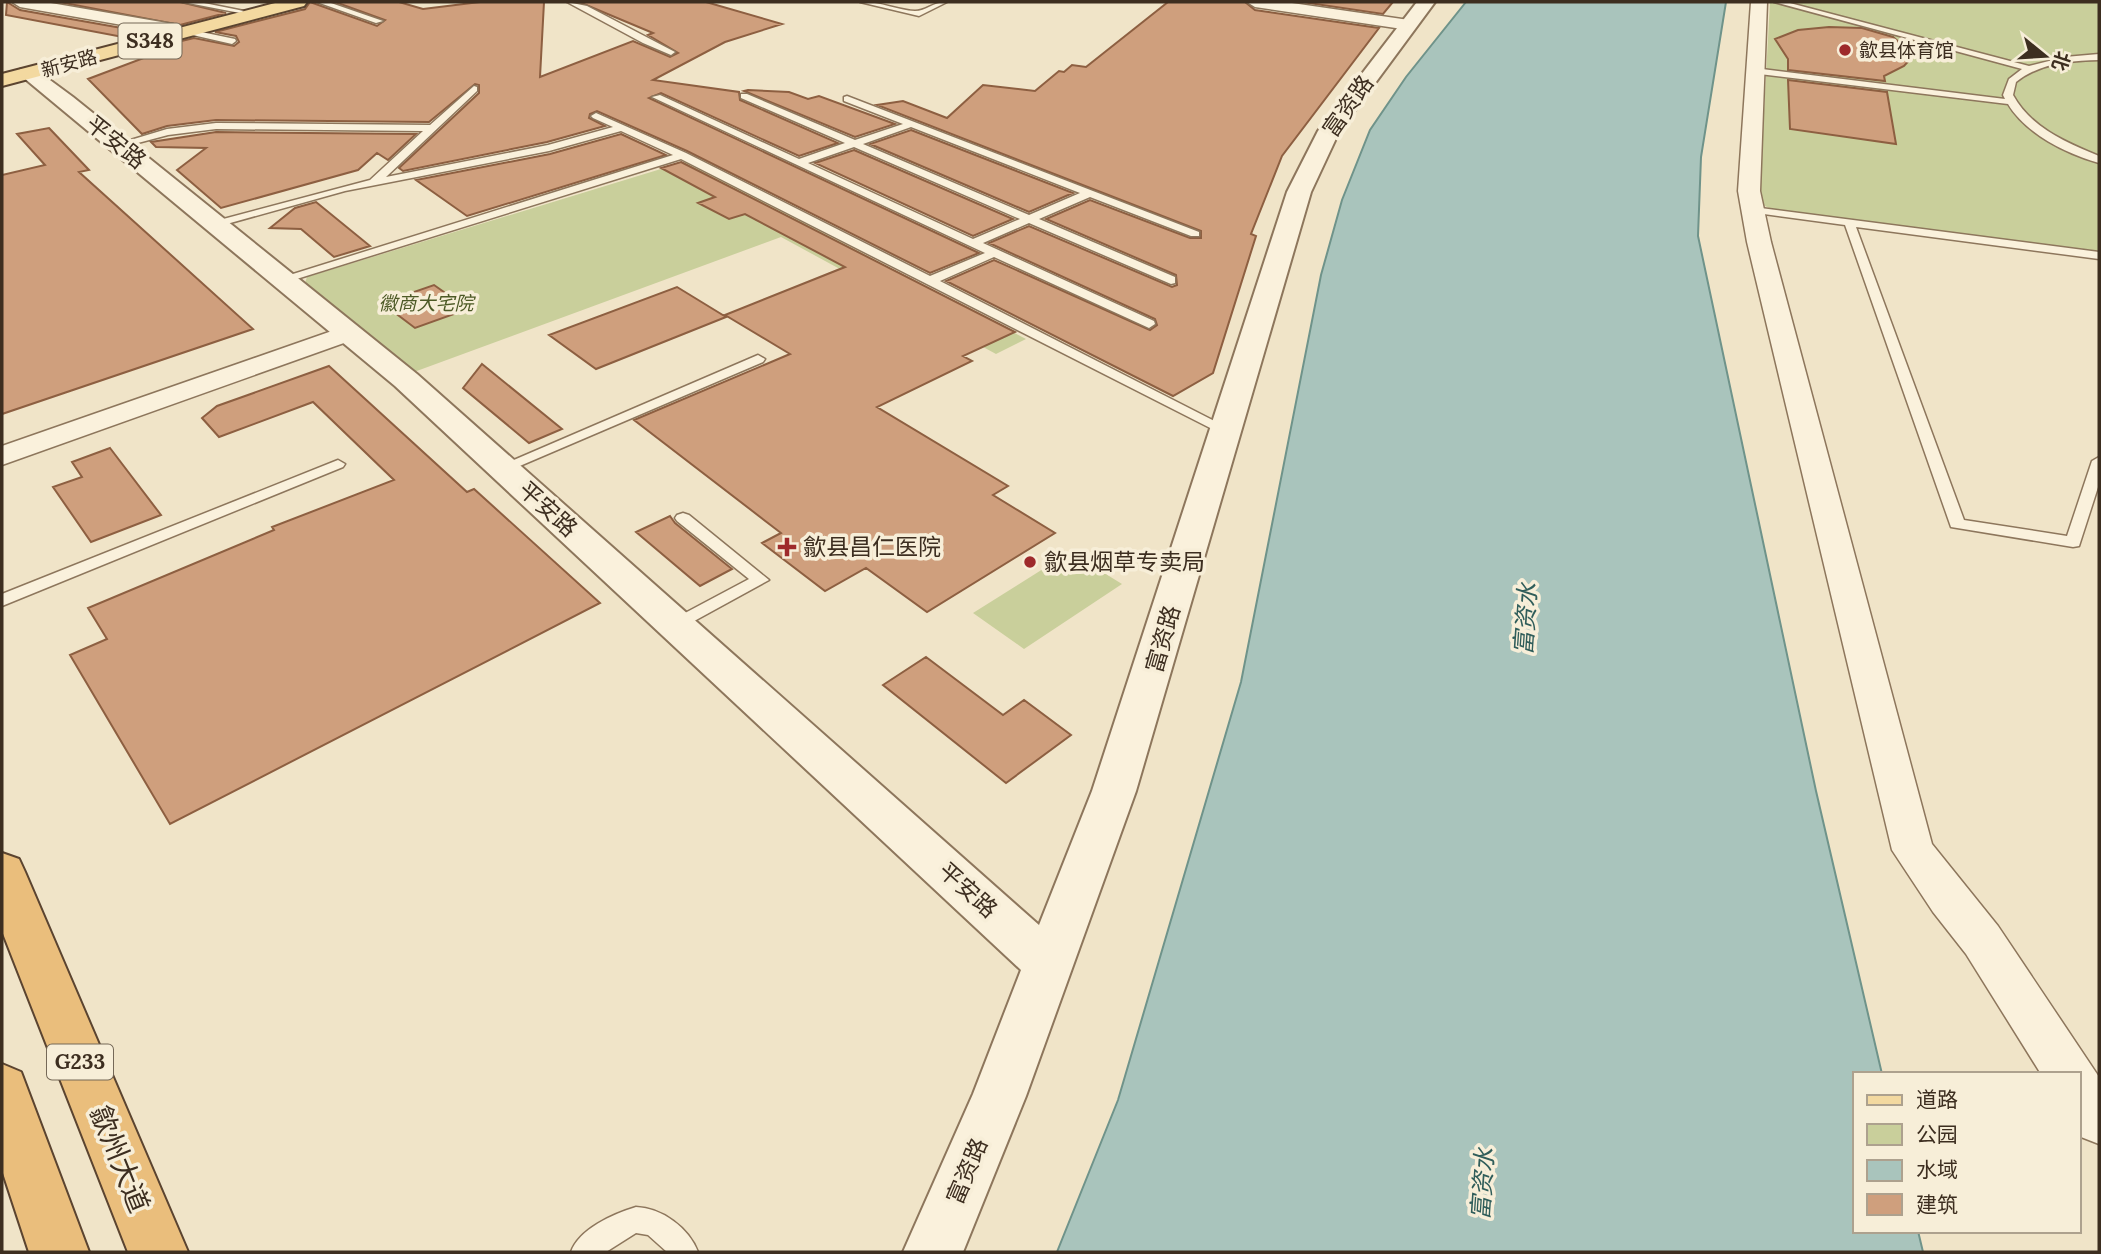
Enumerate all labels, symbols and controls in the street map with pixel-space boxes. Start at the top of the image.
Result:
north arrow [2010,21,2080,91]
road number: S348 [118,23,182,58]
place label: 歙县体育馆 [1859,38,1954,62]
marker: 歙县体育馆 [1837,42,1853,58]
street label: 新安路 [38,44,100,82]
text: 北 [2047,49,2076,74]
street label: 富资路 [1316,69,1379,142]
street label: 平安路 [80,109,152,175]
park label: 徽商大宅院 [378,291,476,315]
street label: 平安路 [513,475,584,542]
place label: 歙县昌仁医院 [803,532,941,561]
marker: 歙县昌仁医院 [777,537,797,557]
place label: 歙县烟草专卖局 [1044,547,1205,576]
marker: 歙县烟草专卖局 [1022,554,1038,570]
water label: 富资水 [1508,581,1544,656]
street label: 富资路 [1139,602,1186,676]
street label: 平安路 [933,856,1004,923]
road number: G233 [47,1044,113,1080]
legend [1853,1072,2080,1233]
text: 道路 [1916,1086,1958,1113]
street label: 歙州大道 [82,1100,158,1218]
text: 公园 [1916,1121,1958,1148]
street label: 富资路 [940,1133,993,1208]
water label: 富资水 [1465,1146,1501,1221]
text: 水域 [1916,1156,1958,1183]
text: 建筑 [1916,1191,1958,1218]

